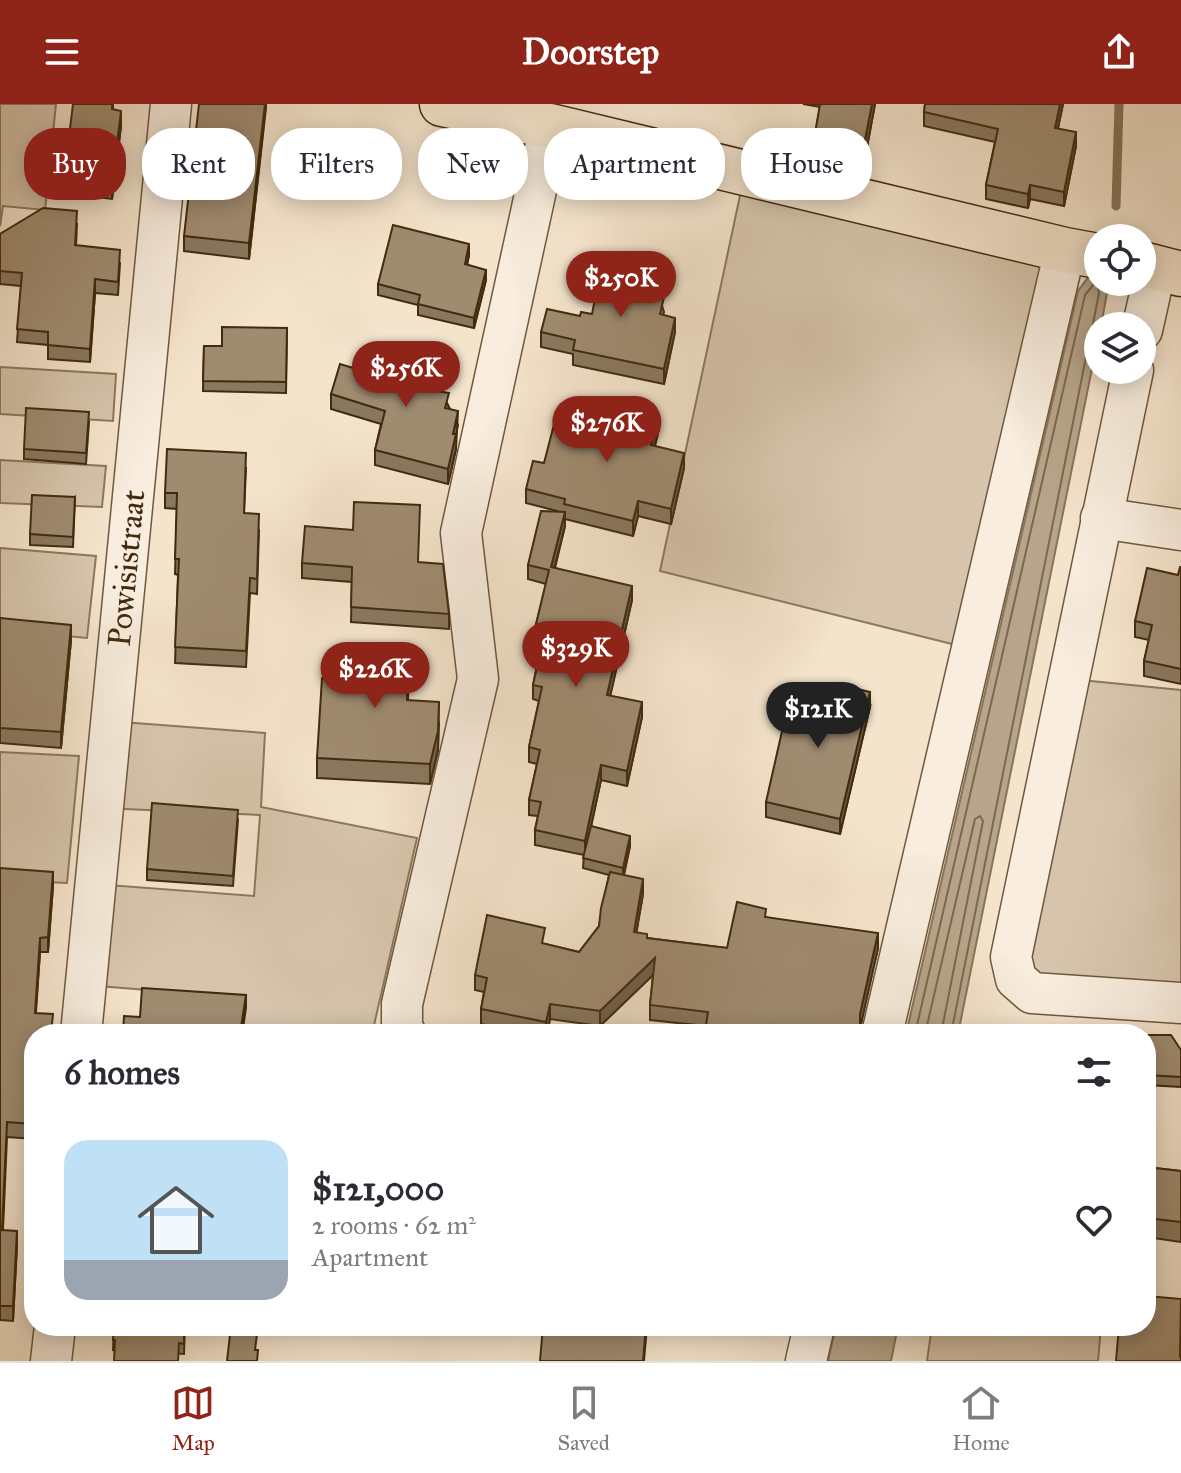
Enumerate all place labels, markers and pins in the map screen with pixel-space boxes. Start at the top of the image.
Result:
pin: $250K [565,251,677,319]
pin: $256K [350,341,462,409]
pin: $276K [551,396,663,464]
pin: $329K [520,621,632,689]
pin: $226K [319,642,431,710]
pin: $121K [762,682,874,750]

